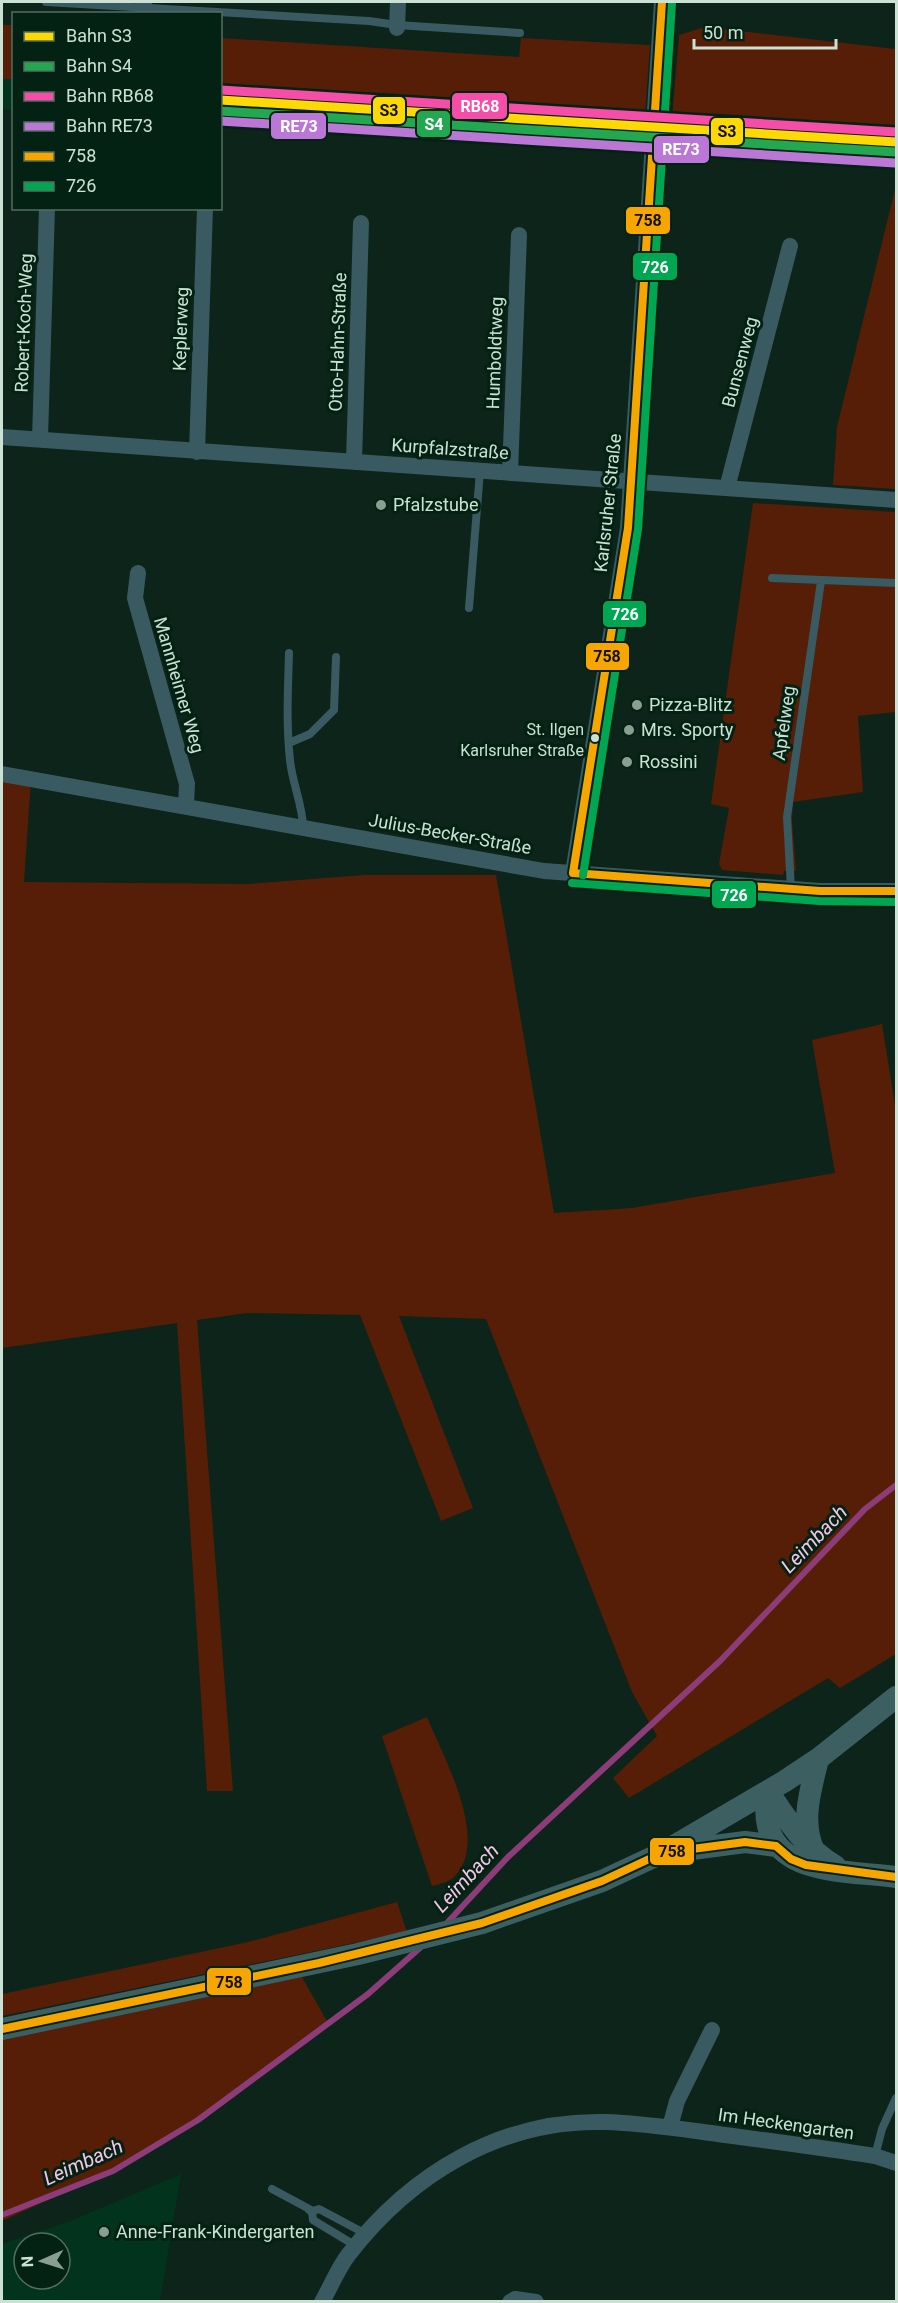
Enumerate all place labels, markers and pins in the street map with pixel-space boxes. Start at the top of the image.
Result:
place label: Pfalzstube [393,494,478,515]
marker: Pfalzstube [374,498,388,512]
place label: Pizza-Blitz [649,694,732,715]
marker: Pizza-Blitz [630,698,644,712]
place label: Mrs. Sporty [641,719,734,740]
place label: St. Ilgen Karlsruher Straße [460,720,584,760]
marker: Mrs. Sporty [622,723,636,737]
marker: St. Ilgen Karlsruher Straße [589,732,601,744]
place label: Rossini [639,751,698,772]
marker: Rossini [620,755,634,769]
place label: Anne-Frank-Kindergarten [116,2221,315,2242]
marker: Anne-Frank-Kindergarten [97,2225,111,2239]

